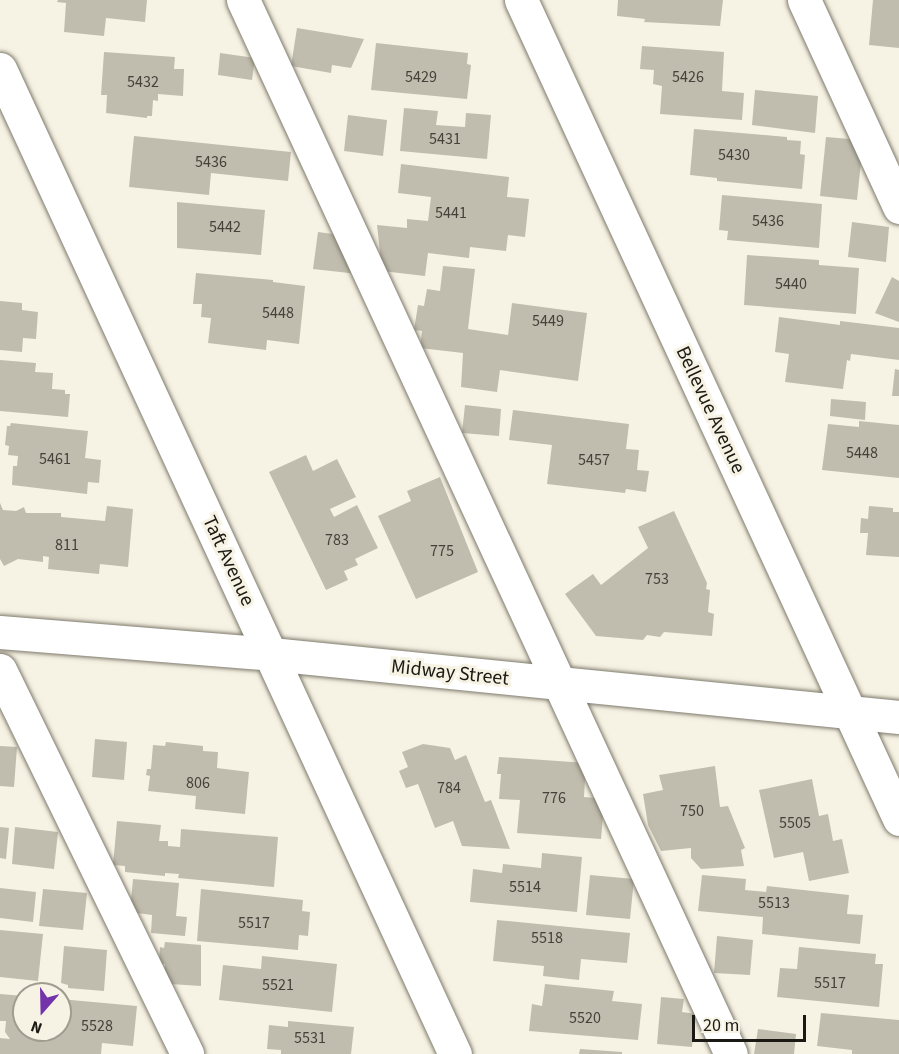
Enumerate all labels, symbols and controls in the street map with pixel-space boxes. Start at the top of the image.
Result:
house number: 5429 [405,67,437,87]
house number: 5426 [672,67,704,87]
house number: 5432 [127,72,159,92]
house number: 5431 [429,129,461,149]
house number: 5430 [718,145,750,165]
house number: 5436 [195,152,227,172]
house number: 5441 [435,203,467,223]
house number: 5436 [752,211,784,231]
house number: 5442 [209,217,241,237]
house number: 5440 [775,274,807,294]
house number: 5448 [262,303,294,323]
house number: 5449 [532,311,564,331]
street label: Bellevue Avenue [670,343,750,477]
house number: 5448 [846,443,878,463]
house number: 5461 [39,449,71,469]
house number: 5457 [578,450,610,470]
street label: Taft Avenue [197,512,259,610]
house number: 783 [325,530,349,550]
house number: 811 [55,535,79,555]
house number: 775 [430,541,454,561]
house number: 753 [645,569,669,589]
street label: Midway Street [390,655,510,691]
house number: 806 [186,773,210,793]
house number: 784 [437,778,461,798]
house number: 776 [542,788,566,808]
house number: 750 [680,801,704,821]
house number: 5505 [779,813,811,833]
house number: 5514 [509,877,541,897]
house number: 5513 [758,893,790,913]
house number: 5517 [238,913,270,933]
house number: 5518 [531,928,563,948]
house number: 5517 [814,973,846,993]
house number: 5521 [262,975,294,995]
north arrow [12,982,72,1042]
scale bar [695,1003,809,1041]
house number: 5520 [569,1008,601,1028]
text: 20 m [703,1013,739,1038]
text: N [28,1015,45,1039]
house number: 5528 [81,1016,113,1036]
house number: 5531 [294,1028,326,1048]

